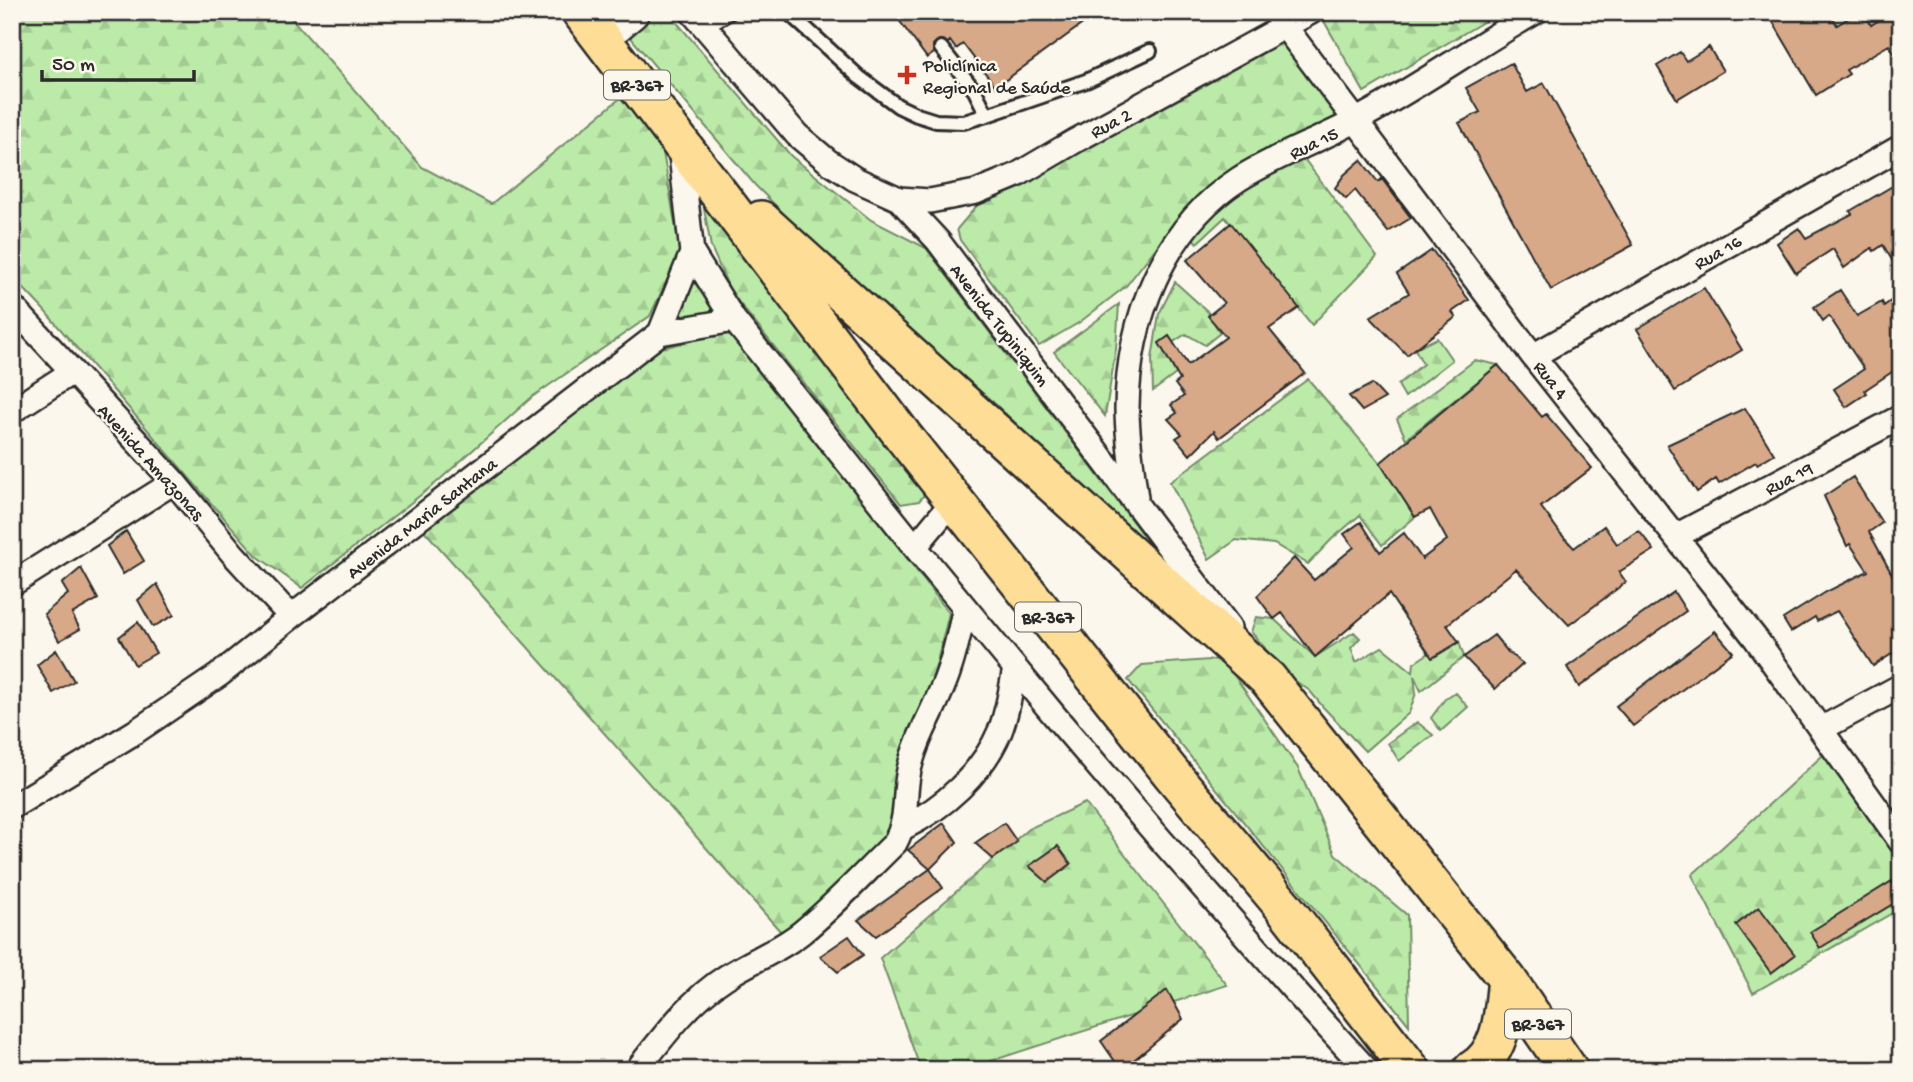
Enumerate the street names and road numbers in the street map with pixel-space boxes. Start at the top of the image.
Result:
road number: BR-367 [604,70,670,100]
street label: Rua 2 [1087,105,1136,145]
street label: Rua 15 [1286,124,1343,167]
street label: Rua 16 [1691,231,1747,277]
street label: Avenida Tupiniquim [943,260,1054,393]
street label: Rua 4 [1527,357,1572,405]
street label: Avenida Amazonas [91,400,208,527]
street label: Avenida Maria Santana [343,453,504,586]
street label: Rua 19 [1762,458,1818,502]
road number: BR-367 [1015,602,1081,632]
road number: BR-367 [1505,1009,1571,1038]

